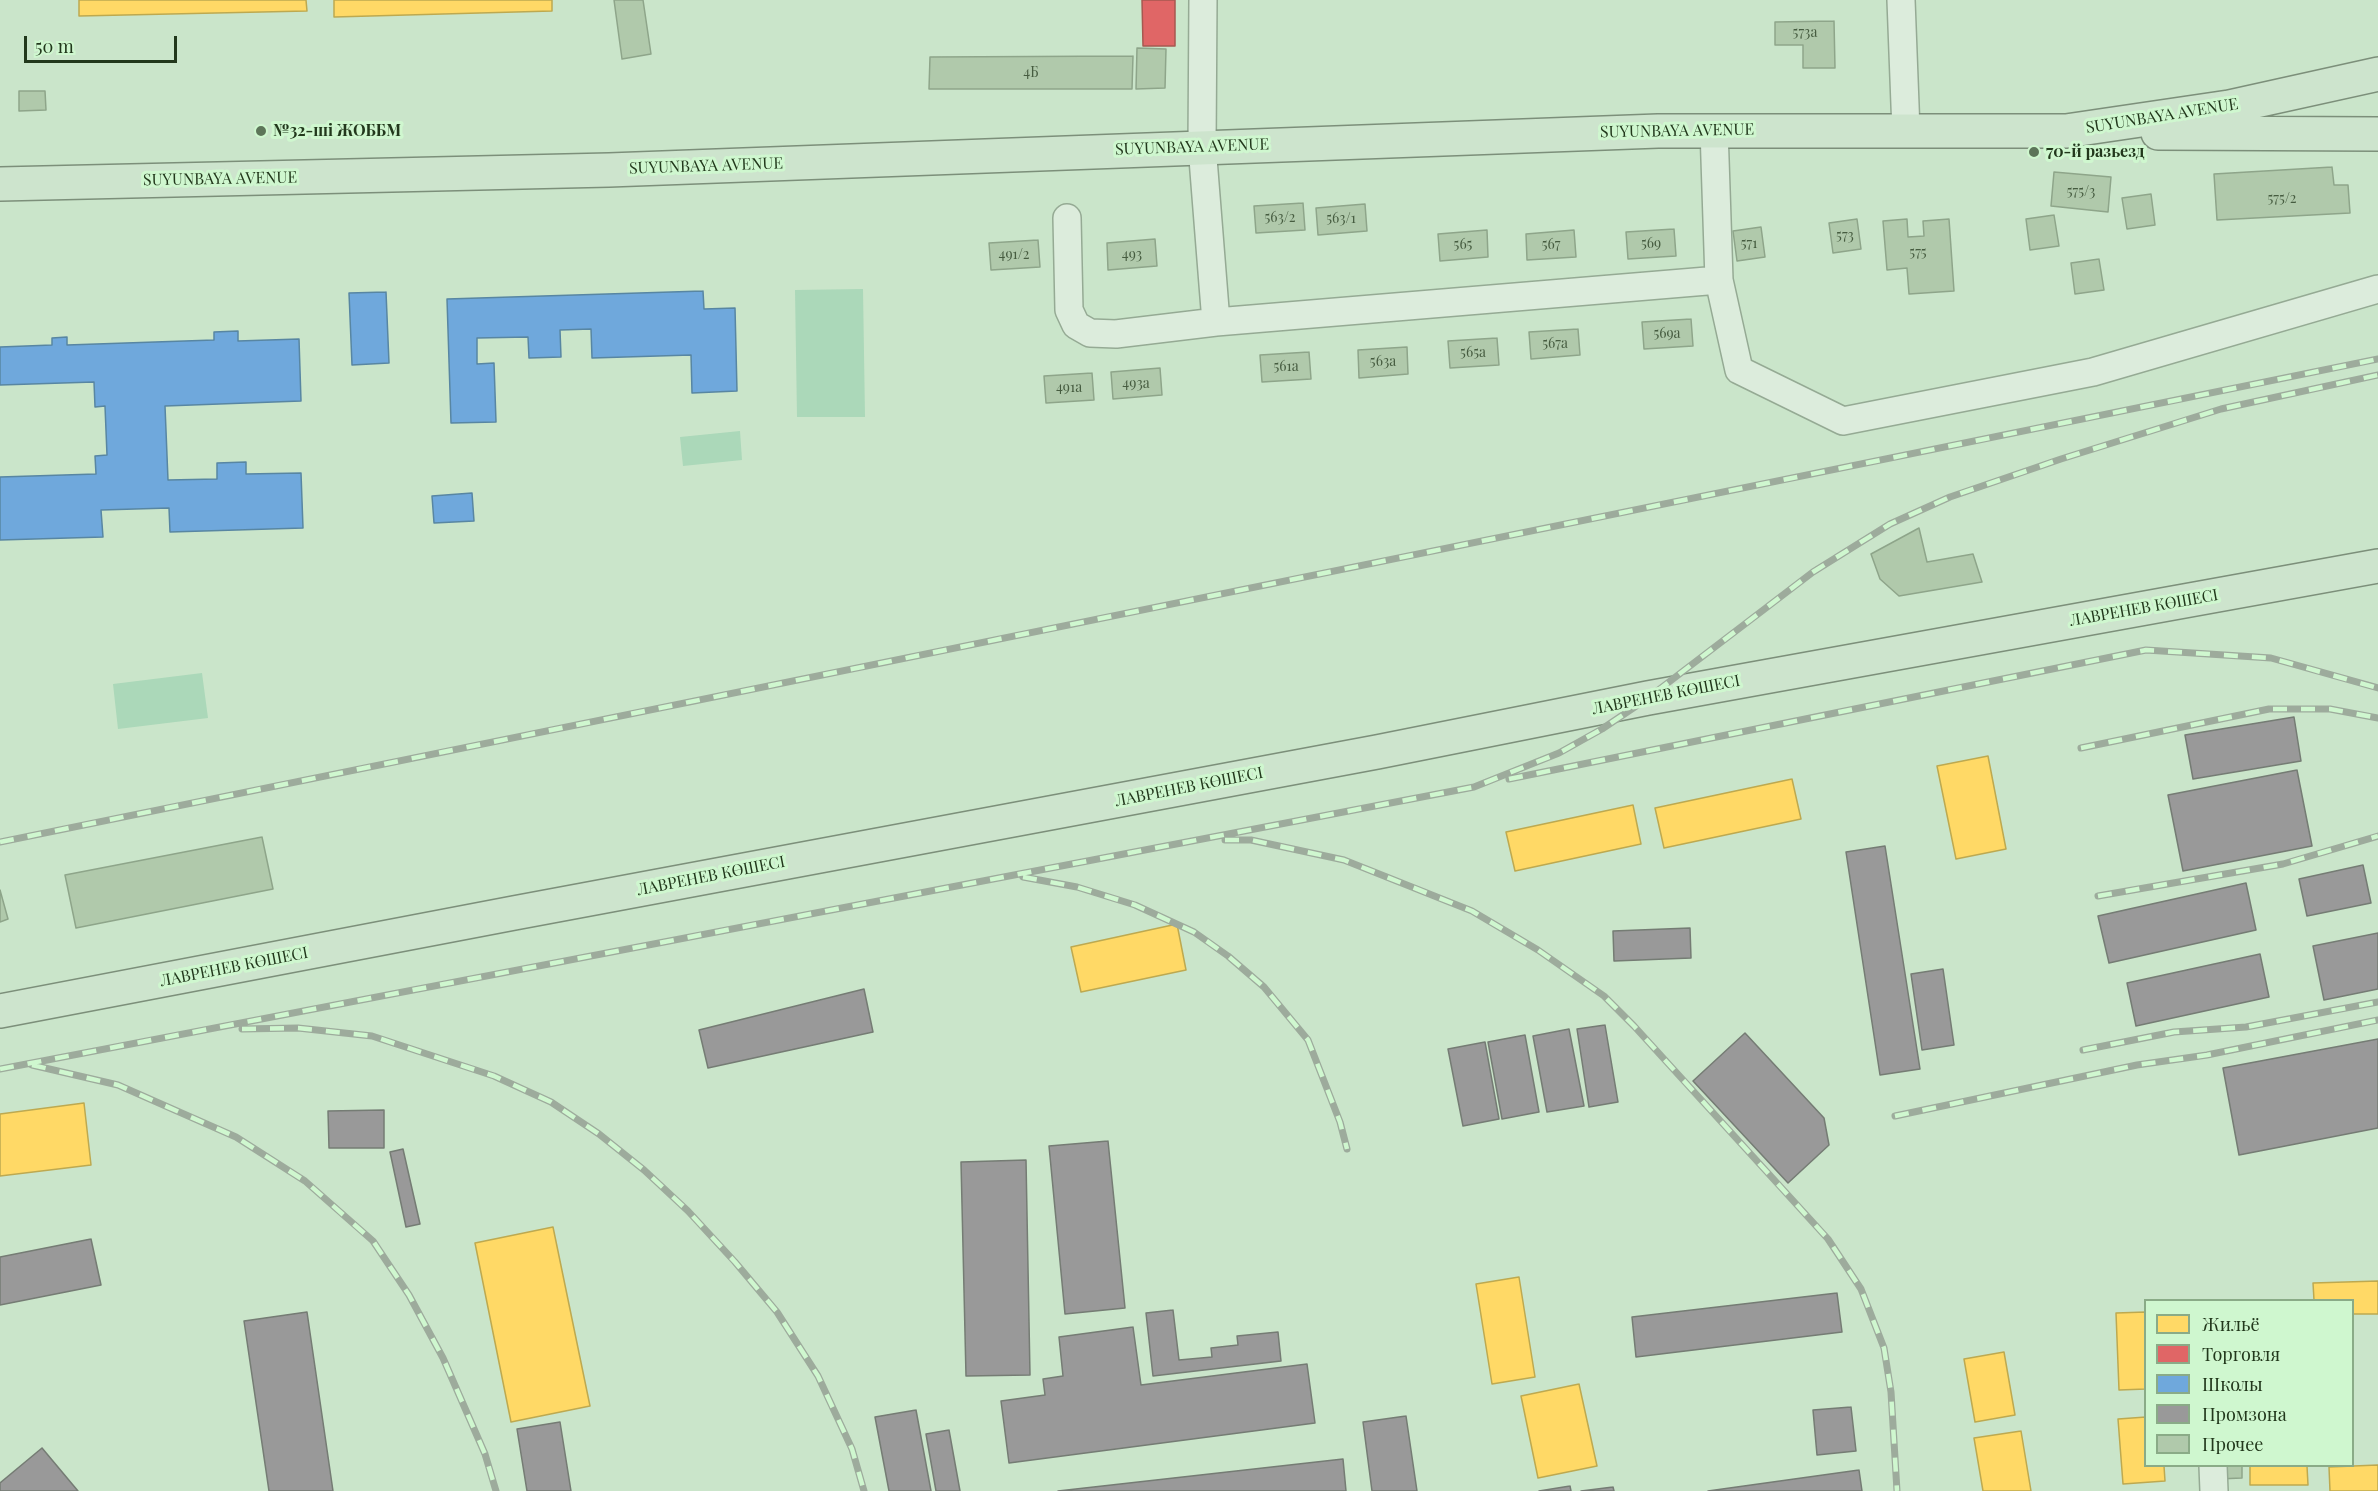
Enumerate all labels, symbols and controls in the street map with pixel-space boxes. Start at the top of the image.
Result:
scale bar [27,24,180,62]
house number: 573а [1793,25,1817,41]
text: 50 m [35,34,74,58]
house number: 4Б [1023,65,1039,81]
street label: SUYUNBAYA AVENUE [2084,94,2240,138]
street label: SUYUNBAYA AVENUE [1600,120,1754,142]
place label: №32-ші ЖОББМ [273,121,401,141]
marker: №32-ші ЖОББМ [254,124,268,138]
street label: SUYUNBAYA AVENUE [1115,135,1269,159]
place label: 70-й разьезд [2046,142,2144,162]
marker: 70-й разьезд [2027,145,2041,159]
street label: SUYUNBAYA AVENUE [629,154,783,178]
street label: SUYUNBAYA AVENUE [143,168,297,190]
house number: 575/3 [2067,184,2095,200]
house number: 575/2 [2268,191,2296,207]
house number: 563/2 [1264,210,1296,226]
house number: 563/1 [1326,211,1356,227]
house number: 573 [1836,228,1854,244]
house number: 569 [1641,236,1661,252]
house number: 571 [1741,236,1757,252]
house number: 565 [1454,237,1472,253]
house number: 567 [1542,237,1560,253]
house number: 575 [1909,245,1927,261]
house number: 491/2 [999,247,1029,263]
house number: 493 [1122,247,1142,263]
house number: 569а [1653,326,1681,342]
house number: 567а [1542,336,1568,352]
house number: 565а [1460,345,1486,361]
house number: 563а [1370,354,1396,370]
house number: 561а [1273,359,1299,375]
house number: 493а [1122,376,1150,392]
house number: 491а [1056,380,1082,396]
street label: ЛАВРЕНЕВ КӨШЕСІ [2068,585,2220,631]
street label: ЛАВРЕНЕВ КӨШЕСІ [1590,671,1742,719]
street label: ЛАВРЕНЕВ КӨШЕСІ [1113,763,1265,811]
street label: ЛАВРЕНЕВ КӨШЕСІ [635,852,787,900]
street label: ЛАВРЕНЕВ КӨШЕСІ [158,943,310,991]
legend [2144,1299,2354,1467]
text: Жильё [2202,1312,2260,1336]
text: Торговля [2202,1342,2280,1366]
text: Школы [2202,1372,2263,1396]
text: Промзона [2202,1402,2287,1426]
text: Прочее [2202,1432,2263,1456]

